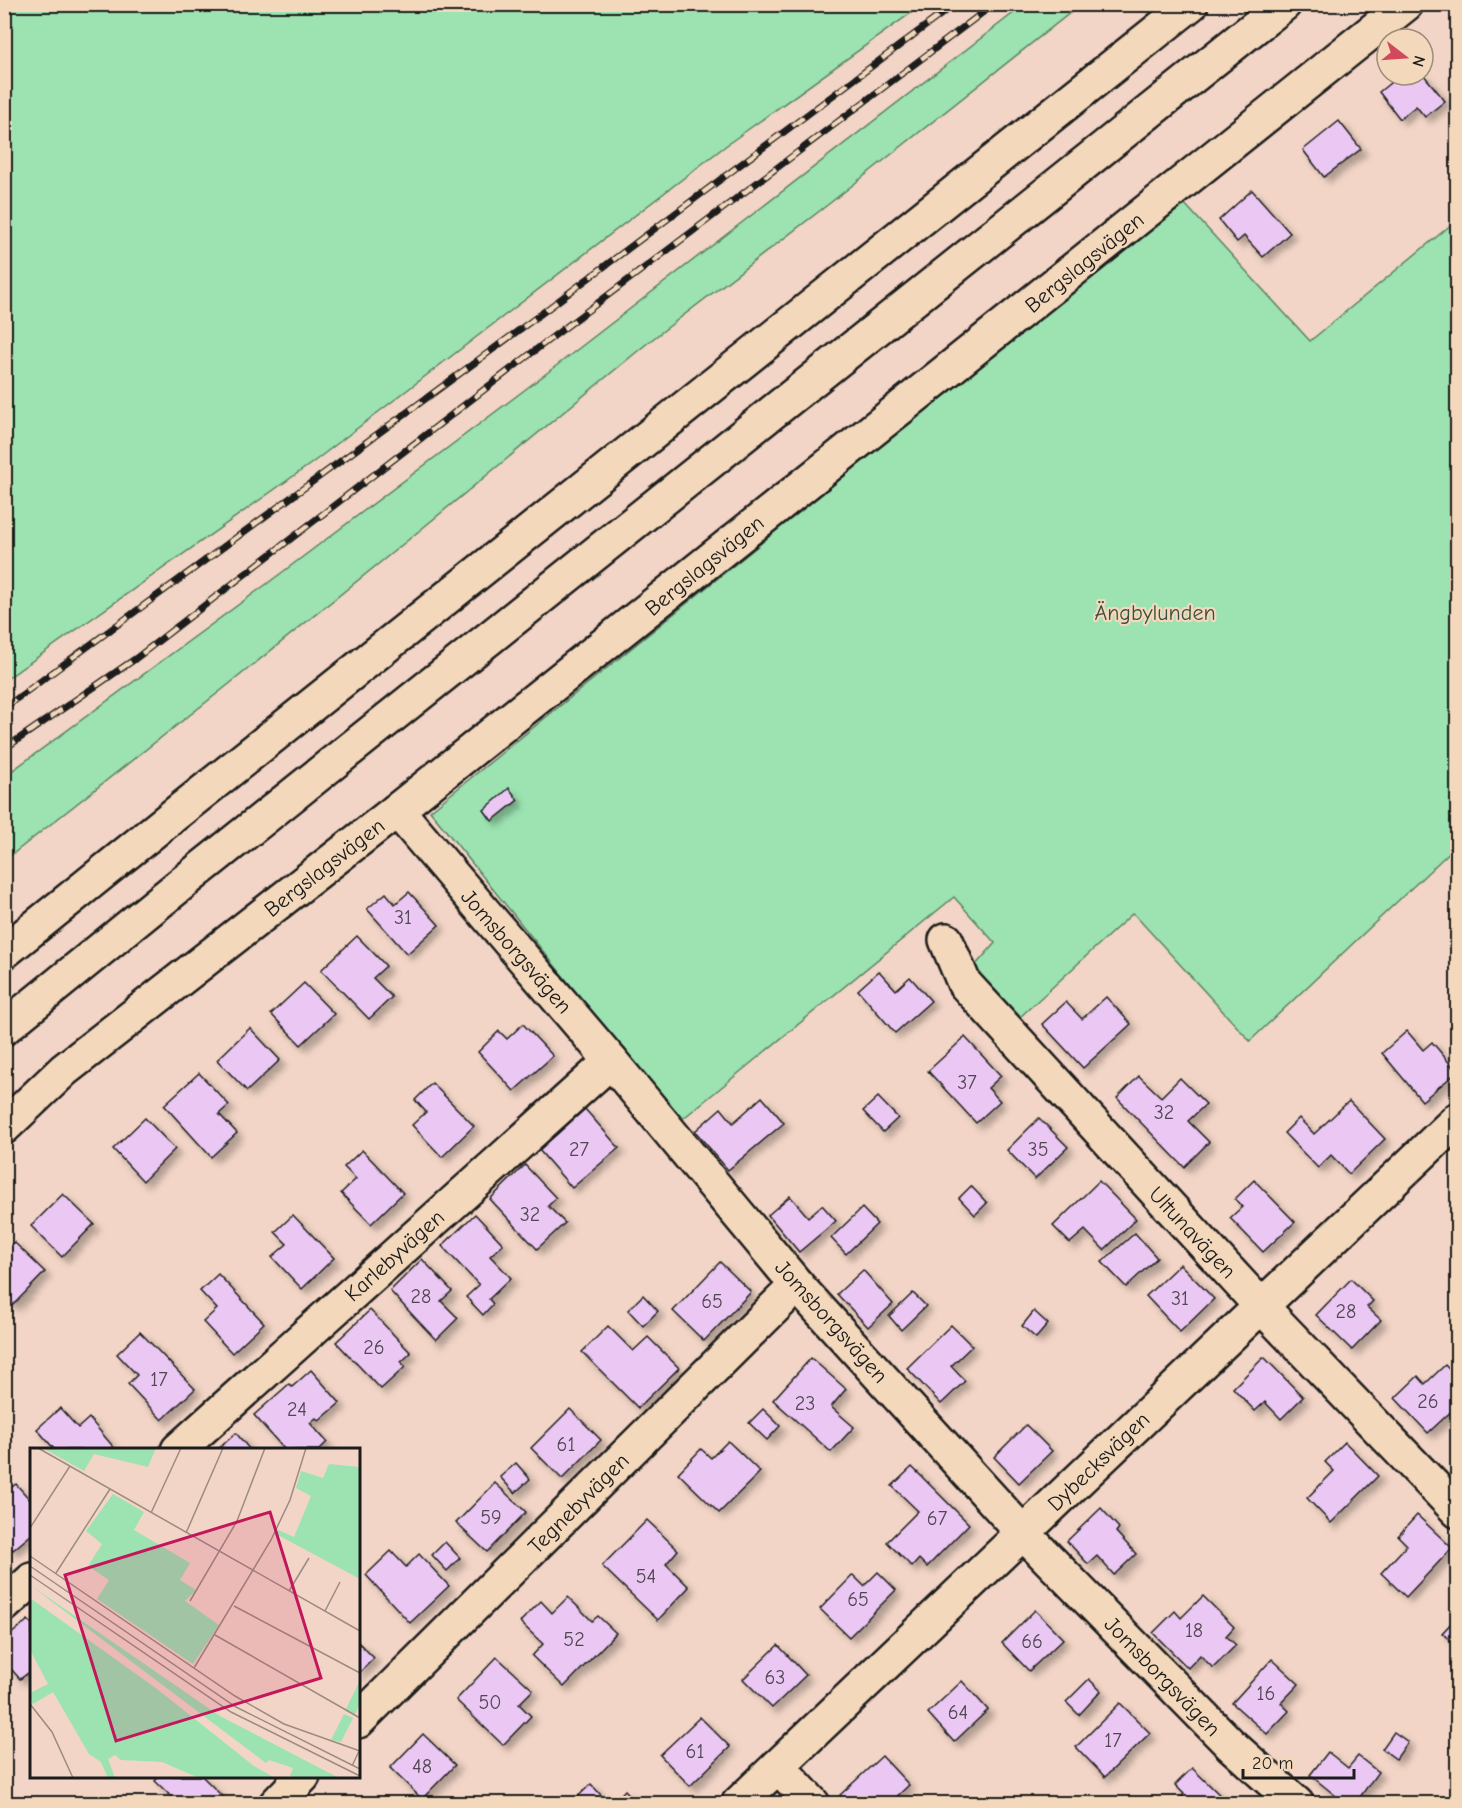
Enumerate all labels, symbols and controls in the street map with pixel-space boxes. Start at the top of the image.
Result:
north arrow [1375,27,1435,87]
text: N [1408,53,1429,69]
street label: Bergslagsvägen [1020,207,1149,319]
street label: Bergslagsvägen [640,510,769,622]
park label: Ängbylunden [1094,600,1216,626]
street label: Bergslagsvägen [259,813,390,923]
street label: Jomsborgsvägen [455,884,577,1019]
house number: 31 [394,906,412,929]
house number: 37 [957,1071,977,1094]
house number: 32 [1154,1101,1174,1124]
house number: 27 [569,1138,589,1161]
house number: 35 [1028,1138,1048,1161]
street label: Ultunavägen [1143,1181,1241,1284]
house number: 32 [520,1203,540,1226]
street label: Karlebyvägen [340,1204,450,1307]
street label: Jomsborgsvägen [769,1255,893,1388]
house number: 28 [411,1285,431,1308]
house number: 31 [1171,1287,1189,1310]
house number: 65 [701,1290,723,1313]
house number: 28 [1336,1300,1356,1323]
house number: 26 [363,1336,385,1359]
house number: 17 [150,1368,168,1391]
house number: 26 [1417,1390,1439,1413]
house number: 23 [795,1392,815,1415]
house number: 24 [287,1398,307,1421]
street label: Dybecksvägen [1042,1407,1155,1517]
house number: 61 [557,1433,575,1456]
inset map [30,1448,360,1778]
street label: Tegnebyvägen [523,1448,635,1560]
house number: 59 [480,1506,502,1529]
house number: 67 [927,1507,948,1530]
house number: 54 [636,1565,656,1588]
house number: 65 [847,1588,869,1611]
street label: Jomsborgsvägen [1099,1611,1226,1742]
house number: 18 [1185,1619,1203,1642]
house number: 52 [563,1628,585,1651]
house number: 66 [1021,1630,1043,1653]
house number: 63 [765,1666,785,1689]
house number: 16 [1257,1682,1275,1705]
house number: 50 [478,1691,502,1714]
house number: 64 [948,1701,968,1724]
house number: 17 [1104,1729,1122,1752]
house number: 61 [686,1740,704,1763]
scale bar [1243,1742,1354,1780]
text: 20 m [1252,1753,1293,1774]
house number: 48 [412,1755,432,1778]

